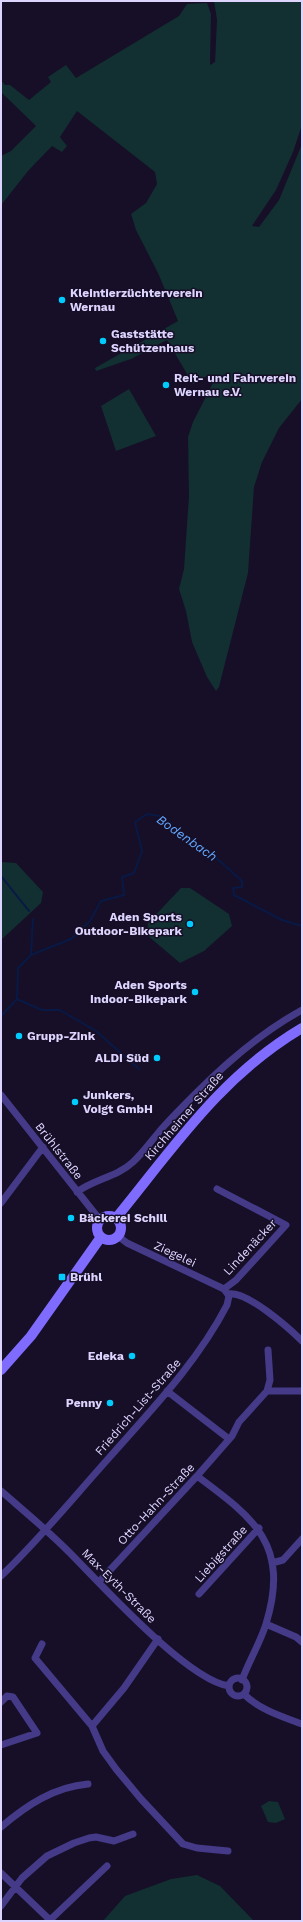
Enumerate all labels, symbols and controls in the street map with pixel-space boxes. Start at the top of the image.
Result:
place label: Kleintierzüchterverein Wernau [70,286,203,314]
marker: Kleintierzüchterverein Wernau [57,295,67,305]
place label: Gaststätte Schützenhaus [111,327,195,355]
marker: Gaststätte Schützenhaus [98,336,108,346]
place label: Reit- und Fahrverein Wernau e.V. [174,371,296,399]
marker: Reit- und Fahrverein Wernau e.V. [161,380,171,390]
water label: Bodenbach [154,812,220,864]
place label: Aden Sports Outdoor-Bikepark [75,910,183,938]
marker: Aden Sports Outdoor-Bikepark [185,919,195,929]
place label: Aden Sports Indoor-Bikepark [90,978,188,1006]
marker: Aden Sports Indoor-Bikepark [190,987,200,997]
place label: Grupp-Zink [27,1029,96,1043]
marker: Grupp-Zink [14,1031,24,1041]
place label: ALDI Süd [95,1051,149,1065]
marker: ALDI Süd [152,1053,162,1063]
street label: Kirchheimer Straße [142,1069,226,1163]
place label: Junkers, Voigt GmbH [83,1088,153,1116]
marker: Junkers, Voigt GmbH [70,1097,80,1107]
street label: Brühlstraße [32,1120,86,1182]
place label: Bäckerei Schill [79,1211,167,1225]
marker: Bäckerei Schill [66,1213,76,1223]
street label: Lindenäcker [220,1216,280,1278]
street label: Ziegelei [152,1238,198,1270]
place label: Brühl [70,1270,102,1284]
marker: Brühl [57,1272,67,1282]
place label: Edeka [88,1349,124,1363]
marker: Edeka [127,1351,137,1361]
street label: Friedrich-List-Straße [92,1356,184,1458]
place label: Penny [66,1396,102,1410]
marker: Penny [105,1398,115,1408]
street label: Otto-Hahn-Straße [115,1460,197,1548]
street label: Liebigstraße [192,1523,250,1585]
street label: Max-Eyth-Straße [79,1546,159,1626]

